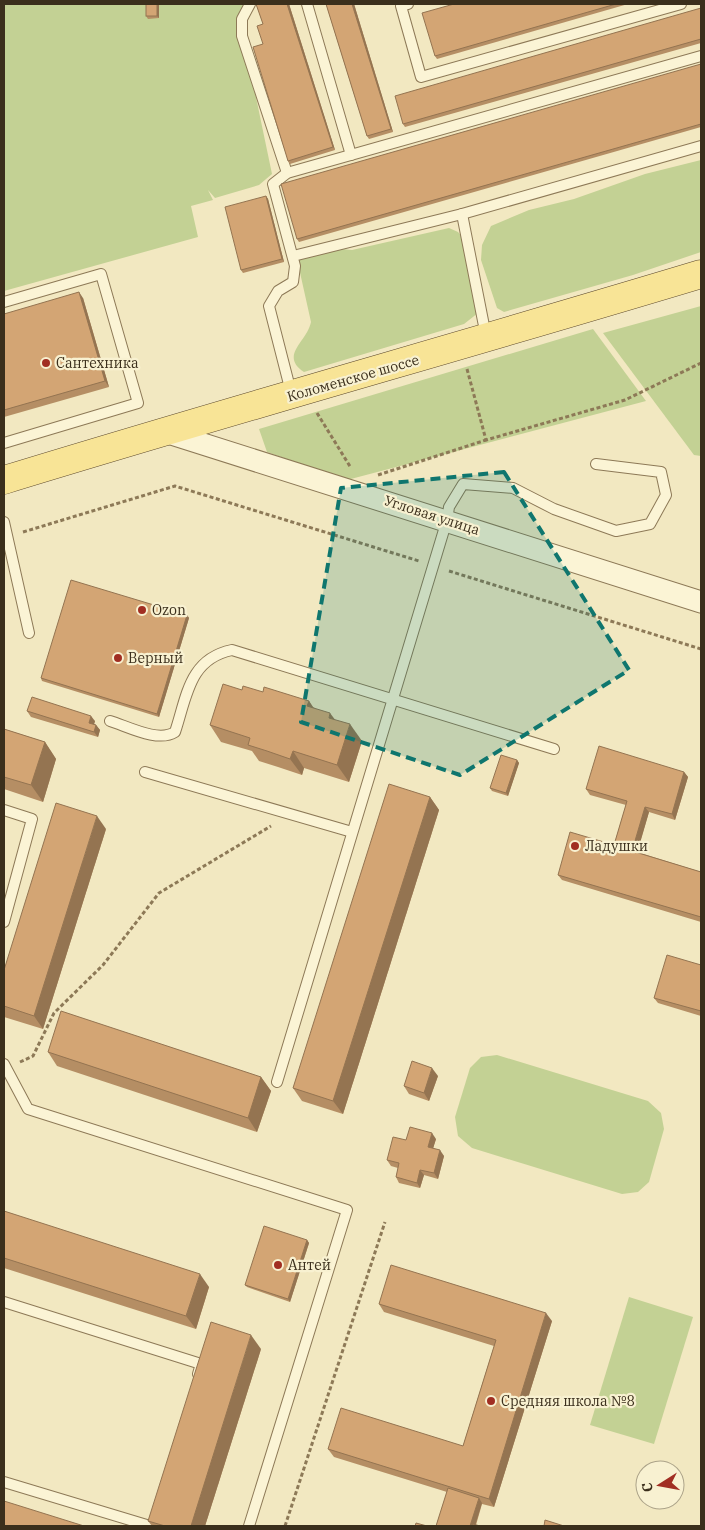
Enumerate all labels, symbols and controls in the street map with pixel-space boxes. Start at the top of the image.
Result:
street label: Коломенское шоссе [285,351,421,405]
place label: Сантехника [56,354,139,372]
marker: Сантехника [40,357,52,369]
street label: Угловая улица [382,491,482,539]
place label: Ozon [152,601,186,619]
marker: Ozon [136,604,148,616]
place label: Верный [128,649,183,667]
marker: Верный [112,652,124,664]
place label: Ладушки [585,837,648,855]
marker: Ладушки [569,840,581,852]
place label: Антей [288,1256,331,1274]
marker: Антей [272,1259,284,1271]
place label: Средняя школа №8 [501,1392,635,1410]
marker: Средняя школа №8 [485,1395,497,1407]
north arrow [635,1460,685,1510]
text: С [638,1481,657,1494]

